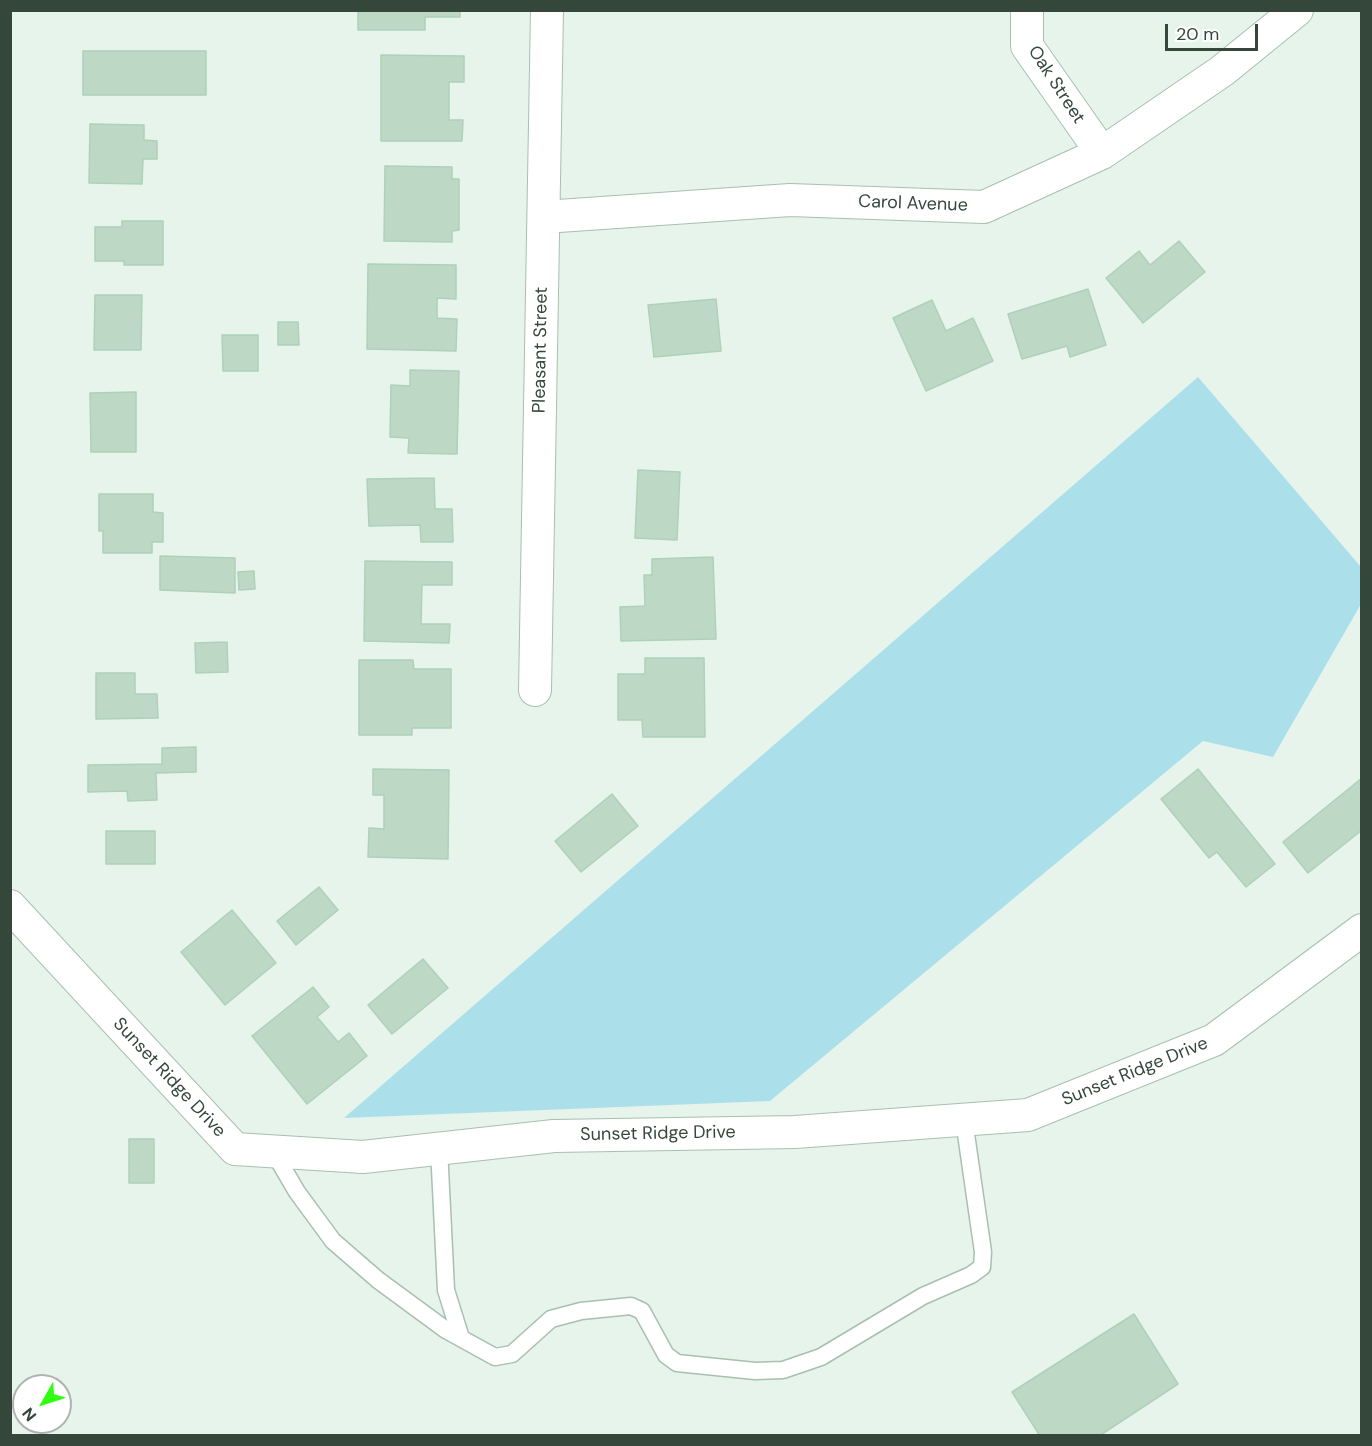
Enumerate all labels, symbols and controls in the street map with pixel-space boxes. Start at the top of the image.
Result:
scale bar [1168,12,1261,50]
text: 20 m [1176,22,1219,46]
street label: Oak Street [1023,42,1089,128]
street label: Carol Avenue [858,191,968,217]
street label: Pleasant Street [529,287,553,413]
street label: Sunset Ridge Drive [108,1014,230,1142]
street label: Sunset Ridge Drive [1059,1033,1211,1111]
street label: Sunset Ridge Drive [580,1122,736,1146]
north arrow [12,1374,72,1434]
text: N [17,1403,41,1426]

